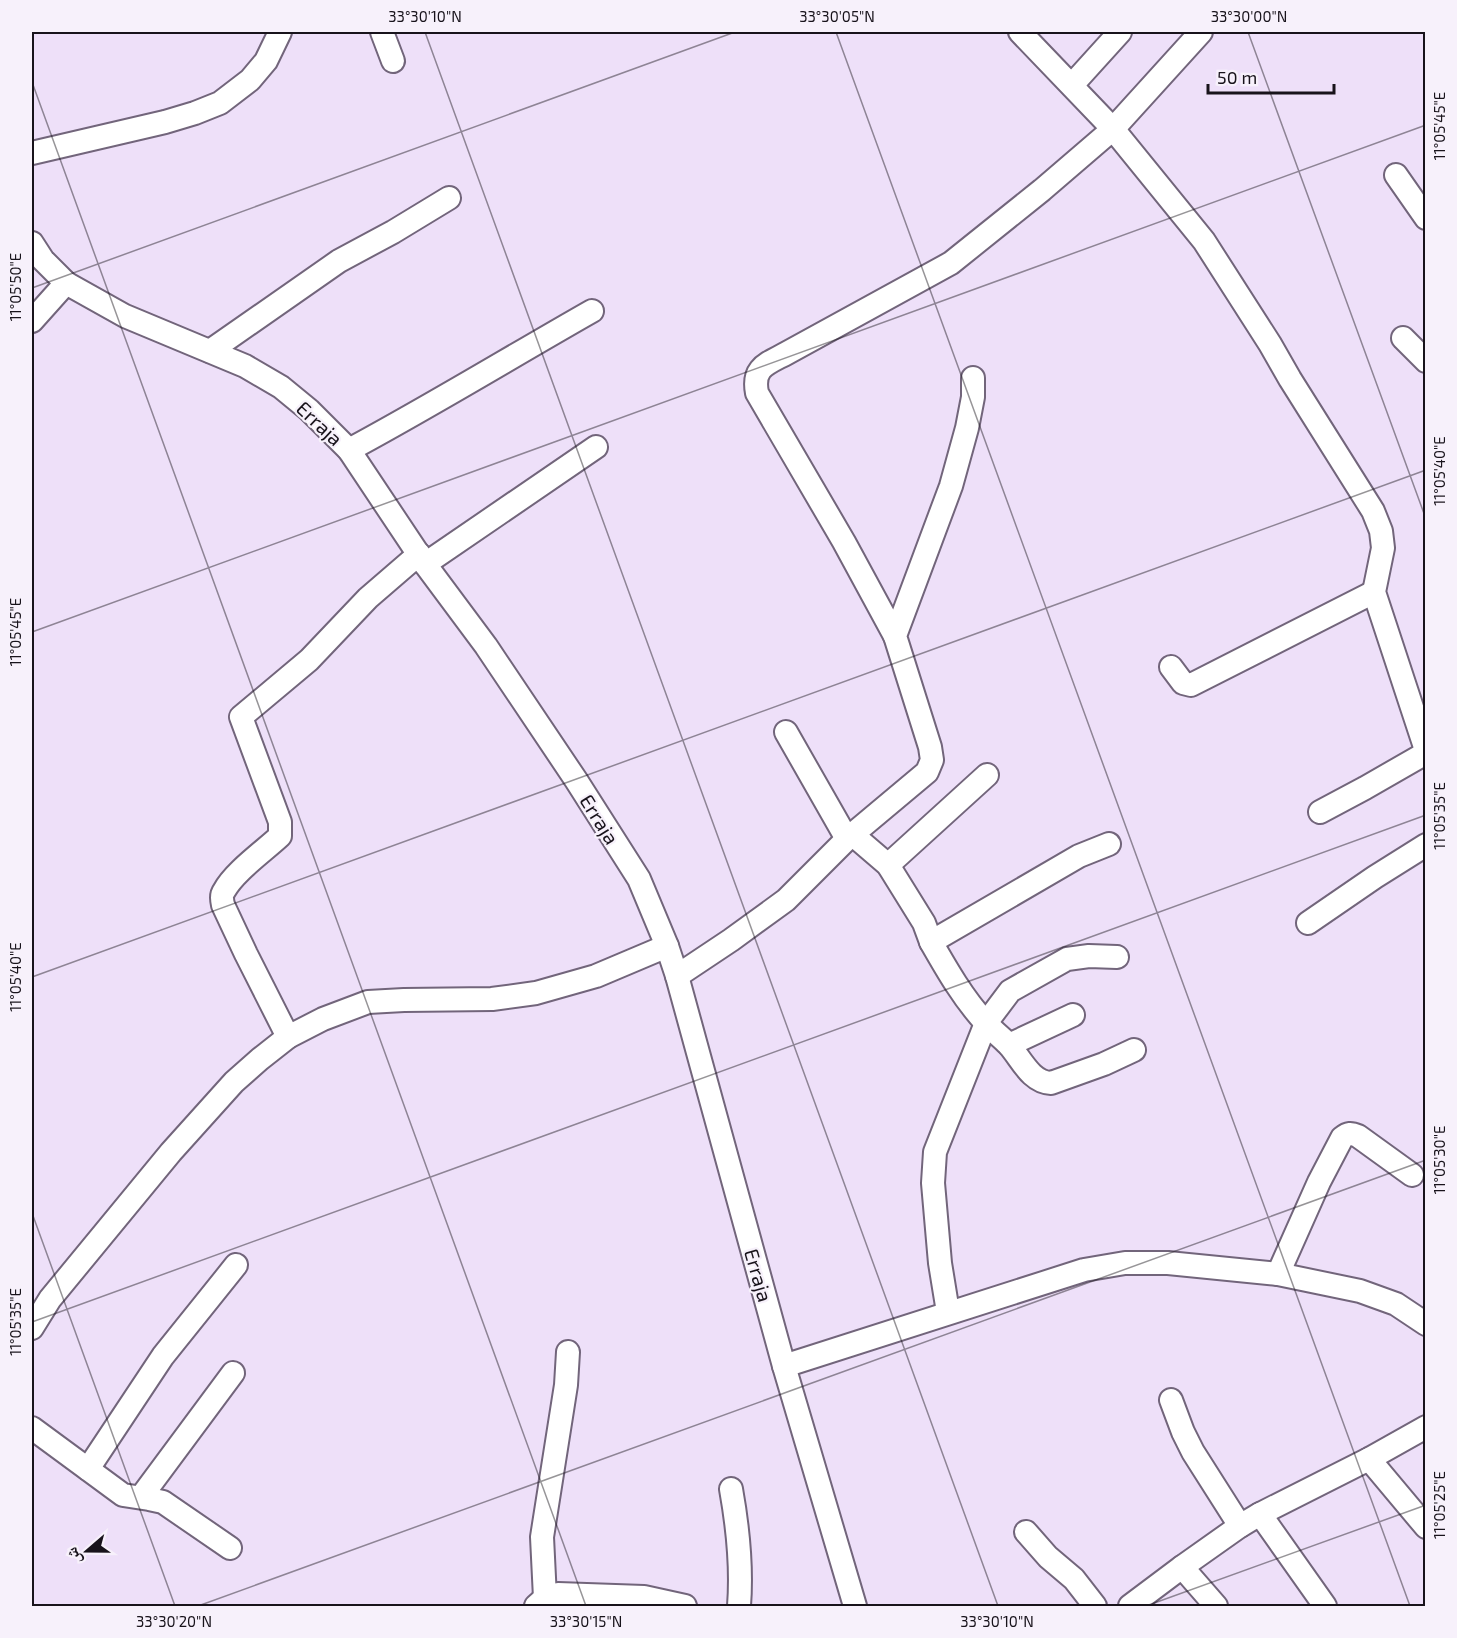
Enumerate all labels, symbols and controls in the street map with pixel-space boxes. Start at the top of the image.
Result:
text: 33°30'10"N [388,7,462,25]
text: 33°30'05"N [799,7,875,25]
text: 33°30'00"N [1211,7,1287,25]
scale bar [1208,57,1334,95]
text: 50 m [1217,66,1257,88]
text: 11°05'45"E [1430,92,1448,160]
text: 11°05'50"E [6,253,24,321]
street label: Erraja [292,396,348,450]
text: 11°05'40"E [1430,436,1448,506]
text: 11°05'45"E [6,598,24,666]
text: 11°05'35"E [1430,782,1448,850]
street label: Erraja [575,790,625,848]
text: 11°05'40"E [6,942,24,1012]
text: 11°05'30"E [1430,1126,1448,1194]
street label: Erraja [740,1246,778,1304]
text: 11°05'35"E [6,1288,24,1356]
text: 11°05'25"E [1430,1471,1448,1539]
north arrow [57,1521,117,1581]
text: ش [61,1545,85,1568]
text: 33°30'20"N [136,1612,212,1630]
text: 33°30'15"N [550,1612,622,1630]
text: 33°30'10"N [960,1612,1034,1630]

